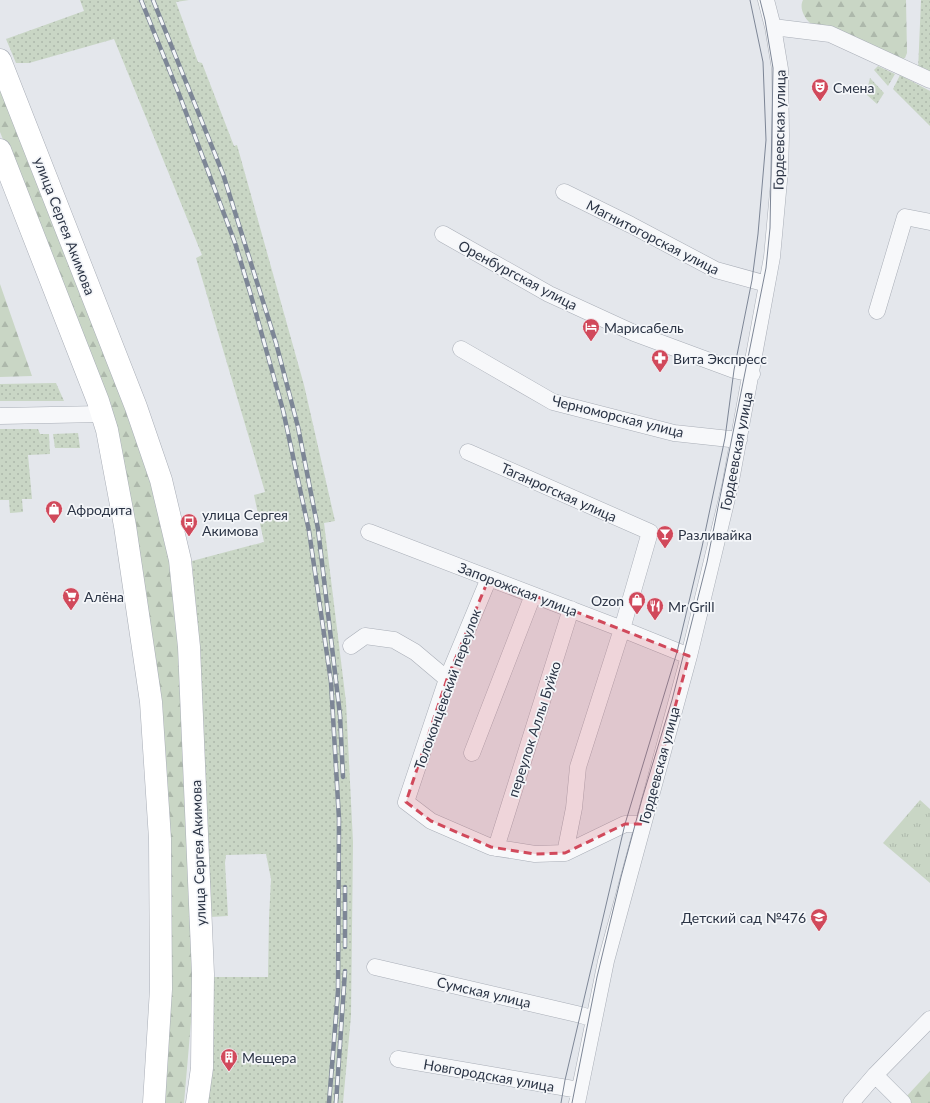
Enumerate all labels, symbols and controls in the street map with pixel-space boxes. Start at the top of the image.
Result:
street label: Гордеевская улица [769,70,789,190]
theatre icon: Смена [810,77,830,102]
place label: Смена [833,79,874,96]
street label: улица Сергея Акимова [31,155,99,297]
street label: Магнитогорская улица [584,196,722,278]
street label: Оренбургская улица [456,236,580,314]
hotel icon: Марисабель [581,317,601,342]
place label: Марисабель [604,319,684,336]
pharmacy icon: Вита Экспресс [650,348,670,373]
place label: Вита Экспресс [673,350,767,367]
street label: Гордеевская улица [716,390,756,512]
street label: Черноморская улица [550,391,686,441]
street label: Таганрогская улица [498,459,620,525]
shop icon: Афродита [44,499,64,524]
place label: Афродита [67,501,132,518]
place label: улица Сергея Акимова [202,506,288,539]
bus stop icon: улица Сергея Акимова [179,512,199,537]
bar icon: Разливайка [655,524,675,549]
place label: Разливайка [678,526,752,543]
street label: Запорожская улица [456,558,580,620]
supermarket icon: Алёна [61,586,81,611]
place label: Алёна [84,588,124,605]
shop icon: Ozon [627,590,647,615]
place label: Ozon [591,592,624,609]
restaurant icon: Mr Grill [645,596,665,621]
place label: Mr Grill [668,598,714,615]
street label: Толоконцевский переулок [410,606,484,772]
street label: переулок Аллы Буйко [504,659,564,799]
street label: Гордеевская улица [635,705,683,825]
street label: улица Сергея Акимова [187,780,209,926]
school or university icon: Детский сад №476 [809,907,829,932]
place label: Детский сад №476 [681,909,806,926]
street label: Сумская улица [435,973,533,1011]
building icon: Мещера [219,1047,239,1072]
place label: Мещера [242,1049,296,1066]
street label: Новгородская улица [422,1055,556,1095]

